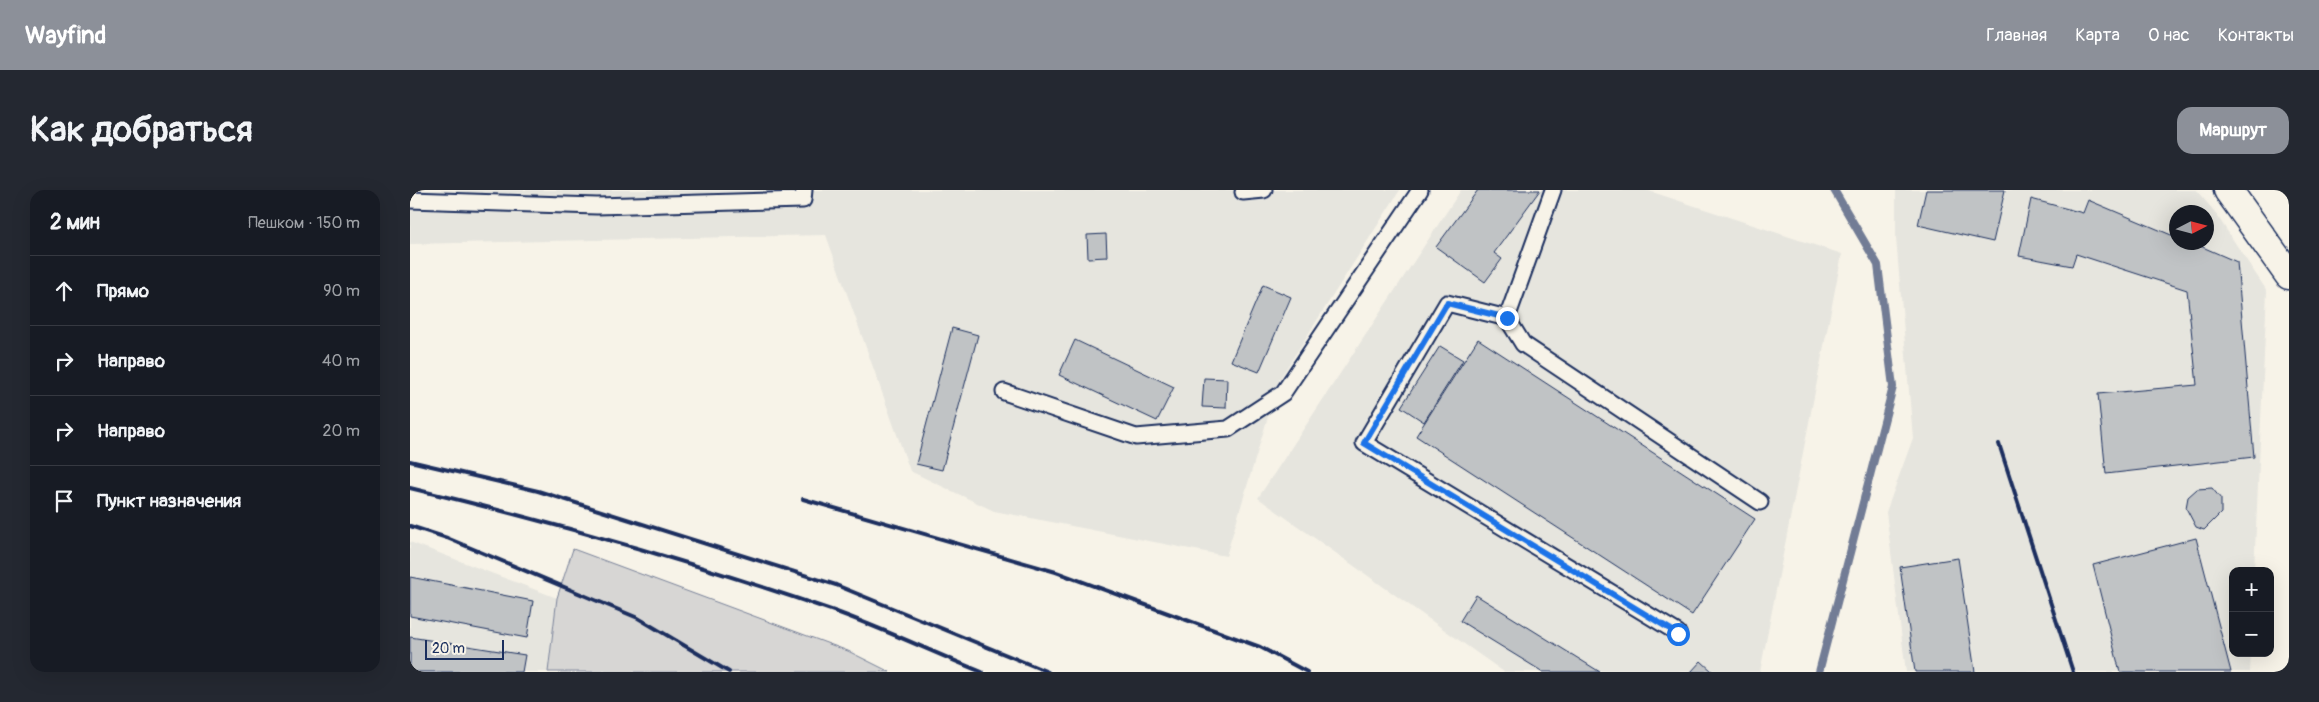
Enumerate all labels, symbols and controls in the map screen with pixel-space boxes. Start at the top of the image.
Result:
text: Wayfind [25,21,106,50]
text: Главная [1986,24,2047,47]
text: Карта [2075,24,2120,47]
text: О нас [2148,24,2190,47]
text: Контакты [2218,24,2294,47]
button: Маршрут [2177,107,2289,154]
text: Как добраться [30,108,253,152]
north arrow [2169,205,2214,250]
text: 2 мин [50,209,100,236]
text: Пешком · 150 m [248,213,360,233]
icon: ahead [50,277,78,305]
text: Прямо [97,279,149,303]
text: 90 m [323,281,360,301]
route end [1496,307,1519,330]
icon: right [50,347,78,375]
text: Направо [97,349,165,373]
text: 40 m [322,351,360,371]
icon: right [50,417,78,445]
text: Направо [97,419,165,443]
text: 20 m [322,421,360,441]
icon: arrive [50,487,78,515]
text: Пункт назначения [97,489,241,513]
map controls [2229,567,2274,657]
button: + [2229,567,2274,612]
button: − [2229,612,2274,657]
route start [1667,623,1690,646]
scale bar [425,637,504,660]
text: 20 m [432,640,465,657]

